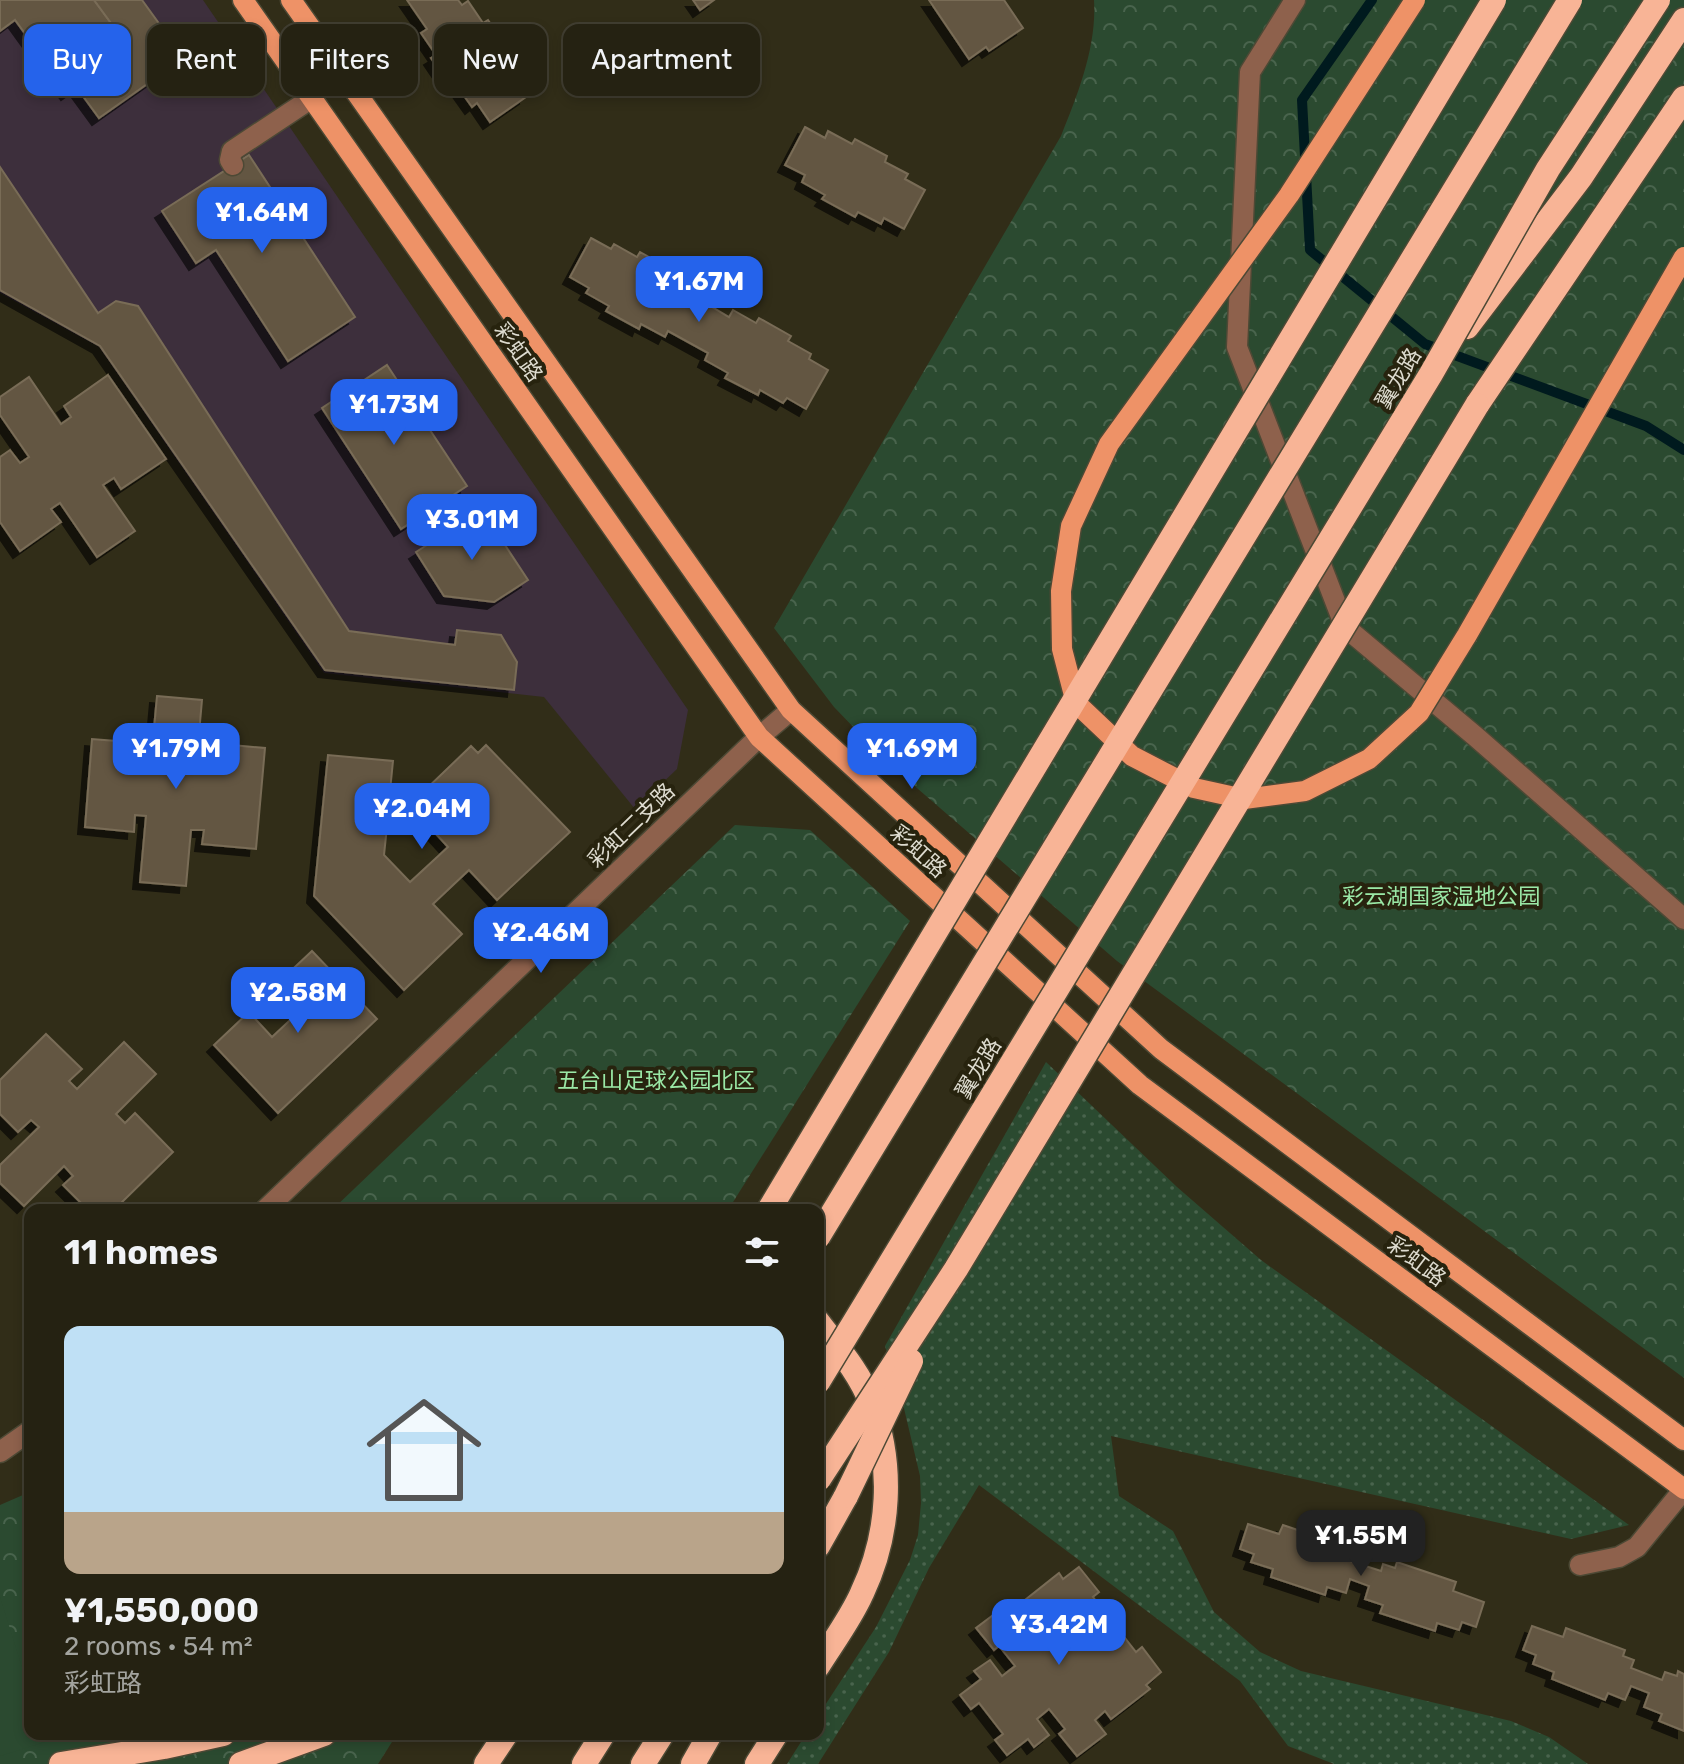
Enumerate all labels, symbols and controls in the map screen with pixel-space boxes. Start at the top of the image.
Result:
chip: Buy [24,24,131,96]
chip: Rent [147,24,265,96]
chip: Filters [281,24,418,96]
chip: New [434,24,547,96]
chip: Apartment [563,24,760,96]
pin: ¥1.64M [197,187,327,255]
text: ¥1.64M [215,197,309,228]
pin: ¥1.67M [634,256,764,324]
text: ¥1.67M [654,266,744,297]
street label: 彩虹路 [489,318,549,387]
street label: 翼龙路 [1370,343,1427,414]
pin: ¥1.73M [329,379,459,447]
text: ¥1.73M [349,389,439,420]
pin: ¥3.01M [407,494,537,562]
text: ¥3.01M [425,504,519,535]
pin: ¥1.79M [111,723,241,791]
pin: ¥1.69M [847,723,977,791]
text: ¥1.79M [131,733,221,764]
text: ¥1.69M [865,733,959,764]
street label: 彩虹二支路 [582,777,680,873]
pin: ¥2.04M [357,783,487,851]
text: ¥2.04M [373,793,471,824]
street label: 彩虹路 [885,819,952,883]
park label: 彩云湖国家湿地公园 [1342,883,1540,910]
pin: ¥2.46M [476,907,606,975]
text: ¥2.46M [492,917,590,948]
pin: ¥2.58M [233,967,363,1035]
text: ¥2.58M [249,977,347,1008]
street label: 翼龙路 [950,1033,1007,1104]
park label: 五台山足球公园北区 [557,1067,755,1094]
icon: filters [740,1230,784,1274]
street label: 彩虹路 [1382,1231,1451,1292]
text: 11 homes [64,1232,218,1273]
icon: home [352,1378,496,1522]
pin: ¥1.55M [1296,1510,1426,1578]
text: ¥1.55M [1314,1520,1408,1551]
text: ¥1,550,000 [64,1590,259,1631]
pin: ¥3.42M [994,1599,1124,1667]
text: ¥3.42M [1010,1609,1108,1640]
text: 2 rooms · 54 m² [64,1631,253,1662]
text: 彩虹路 [64,1668,142,1699]

